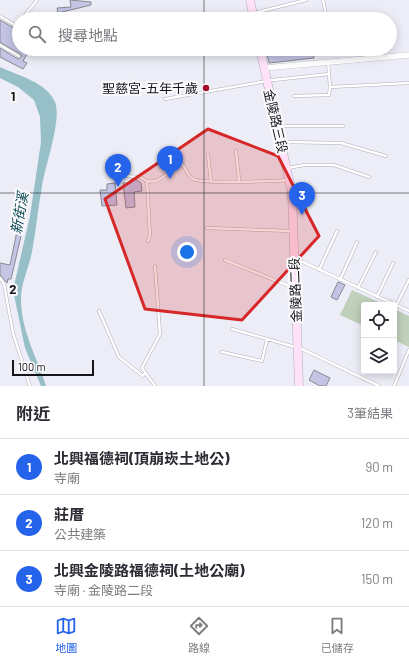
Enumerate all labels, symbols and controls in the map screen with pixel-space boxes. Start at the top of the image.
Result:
search box [12,12,397,56]
icon: search [26,23,48,45]
text: 搜尋地點 [58,26,118,44]
place label: 聖慈宮-五年千歲 [102,80,198,96]
marker: 聖慈宮-五年千歲 [201,83,211,93]
text: 1 [11,88,15,104]
street label: 金陵路三段 [261,88,291,154]
pin: 1 [157,146,183,179]
pin: 2 [105,154,131,187]
pin: 3 [289,182,315,215]
water label: 新街溪 [7,189,31,235]
your location [177,242,197,262]
street label: 金陵路二段 [286,257,304,323]
text: 2 [9,281,17,297]
map controls [361,302,397,374]
button: locate [361,302,397,338]
button: layers [361,338,397,374]
scale bar [12,358,94,377]
text: 100 m [18,360,46,373]
text: 附近 [16,403,50,423]
text: 3筆結果 [347,405,393,421]
text: 北興福德祠(頂崩崁土地公) [54,449,229,467]
text: 1 [27,459,31,475]
text: 90 m [366,459,393,475]
text: 寺廟 [54,470,80,486]
text: 莊厝 [54,505,84,523]
text: 2 [25,515,33,531]
text: 120 m [361,515,393,531]
text: 公共建築 [54,526,106,542]
text: 北興金陵路福德祠(土地公廟) [54,561,244,579]
text: 3 [25,571,33,587]
text: 150 m [361,571,393,587]
text: 寺廟 · 金陵路二段 [54,582,153,598]
tab: 地圖 [55,615,77,655]
tab: 路線 [188,615,210,655]
tab: 已儲存 [321,615,354,655]

